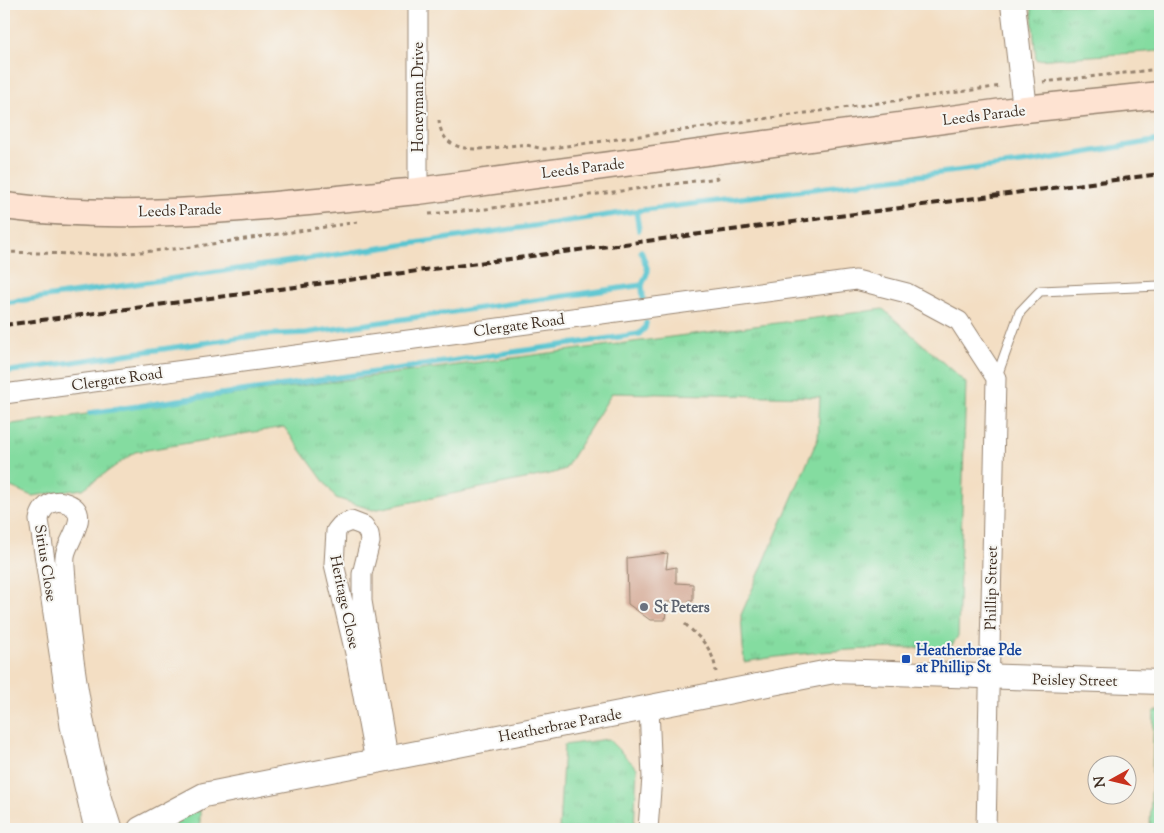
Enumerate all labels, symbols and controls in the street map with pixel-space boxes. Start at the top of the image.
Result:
street label: Honeyman Drive [409,42,430,152]
street label: Leeds Parade [942,101,1027,132]
street label: Leeds Parade [541,154,626,185]
street label: Leeds Parade [138,200,222,223]
street label: Clergate Road [472,310,567,343]
street label: Clergate Road [70,364,165,397]
street label: Sirius Close [28,523,61,603]
street label: Phillip Street [981,546,1004,630]
street label: Heritage Close [323,554,364,651]
place label: St Peters [654,598,710,619]
marker: St Peters [638,601,650,613]
place label: Heatherbrae Pde at Phillip St [916,641,1022,679]
marker: Heatherbrae Pde at Phillip St [900,653,912,665]
street label: Peisley Street [1032,670,1118,693]
street label: Heatherbrae Parade [497,704,624,749]
north arrow [1086,756,1136,806]
text: N [1090,775,1112,788]

